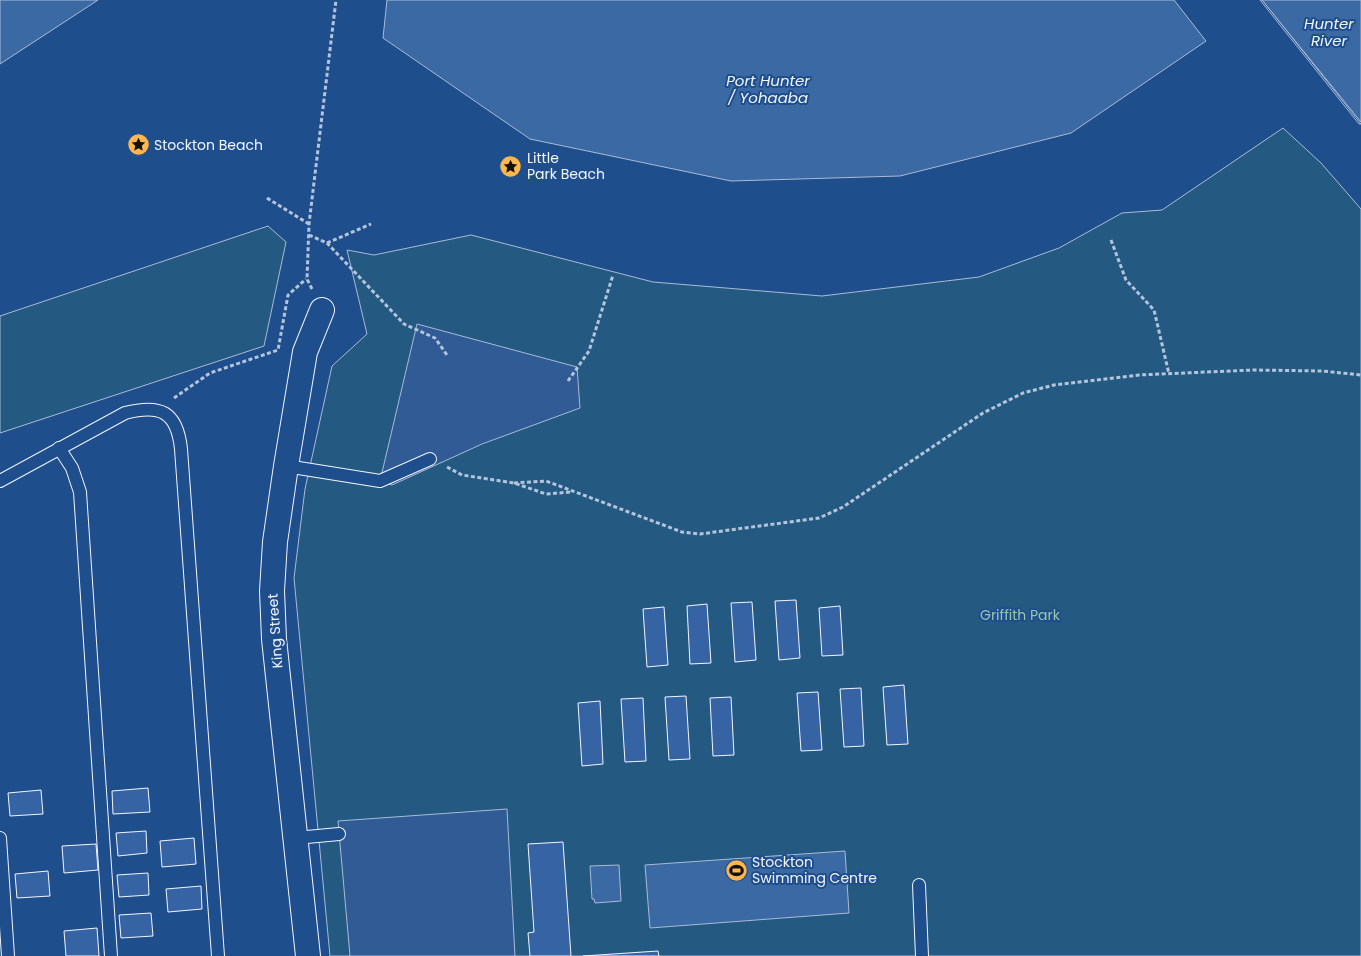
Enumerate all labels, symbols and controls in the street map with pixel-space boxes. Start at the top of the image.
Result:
water label: Hunter River [1304,13,1354,51]
water label: Port Hunter / Yohaaba [726,70,810,108]
place icon: Stockton Beach [126,133,150,157]
place label: Stockton Beach [154,135,263,155]
place label: Little Park Beach [527,148,605,184]
place icon: Little Park Beach [499,154,523,178]
street label: King Street [262,593,288,669]
park label: Griffith Park [980,605,1061,625]
place label: Stockton Swimming Centre [752,852,877,888]
sports icon: Stockton Swimming Centre [724,858,748,882]

